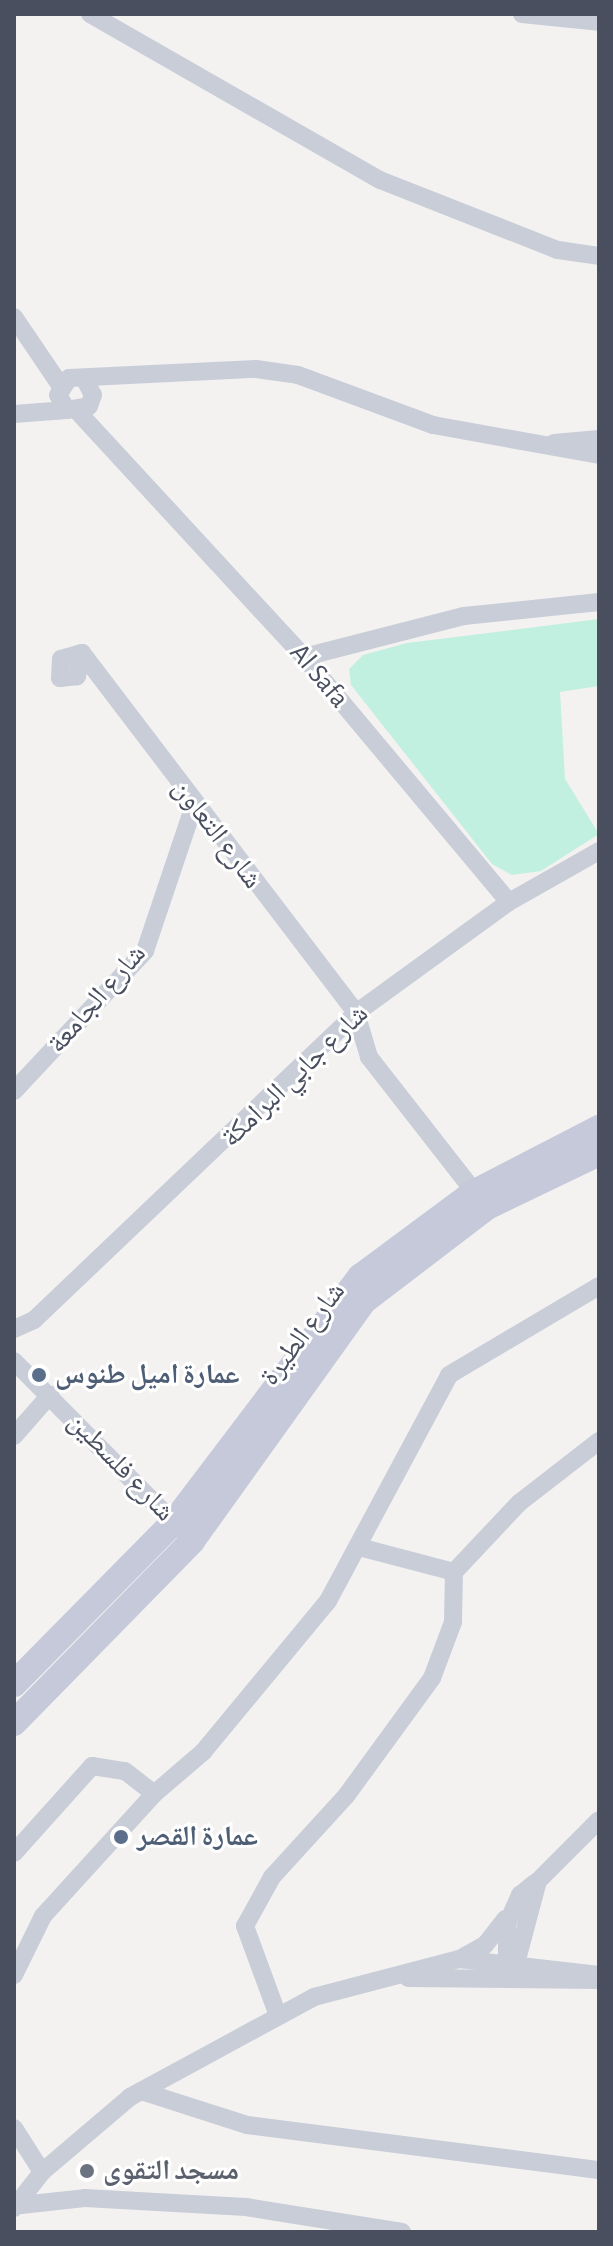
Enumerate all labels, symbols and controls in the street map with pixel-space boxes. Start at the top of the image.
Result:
street label: Al Safa [282,637,356,715]
street label: شارع التعاون [165,772,269,896]
street label: شارع الجامعة [41,938,153,1060]
street label: شارع جابي البرامكة [215,997,375,1155]
street label: شارع الطيرة [253,1276,353,1392]
place label: عمارة اميل طنوس [55,1358,240,1392]
marker: عمارة اميل طنوس [30,1366,48,1384]
street label: شارع فلسطين [61,1405,181,1529]
place label: عمارة القصر [137,1820,258,1854]
marker: عمارة القصر [112,1828,130,1846]
place label: مسجد التقوى [103,2154,239,2188]
marker: مسجد التقوى [78,2162,96,2180]

